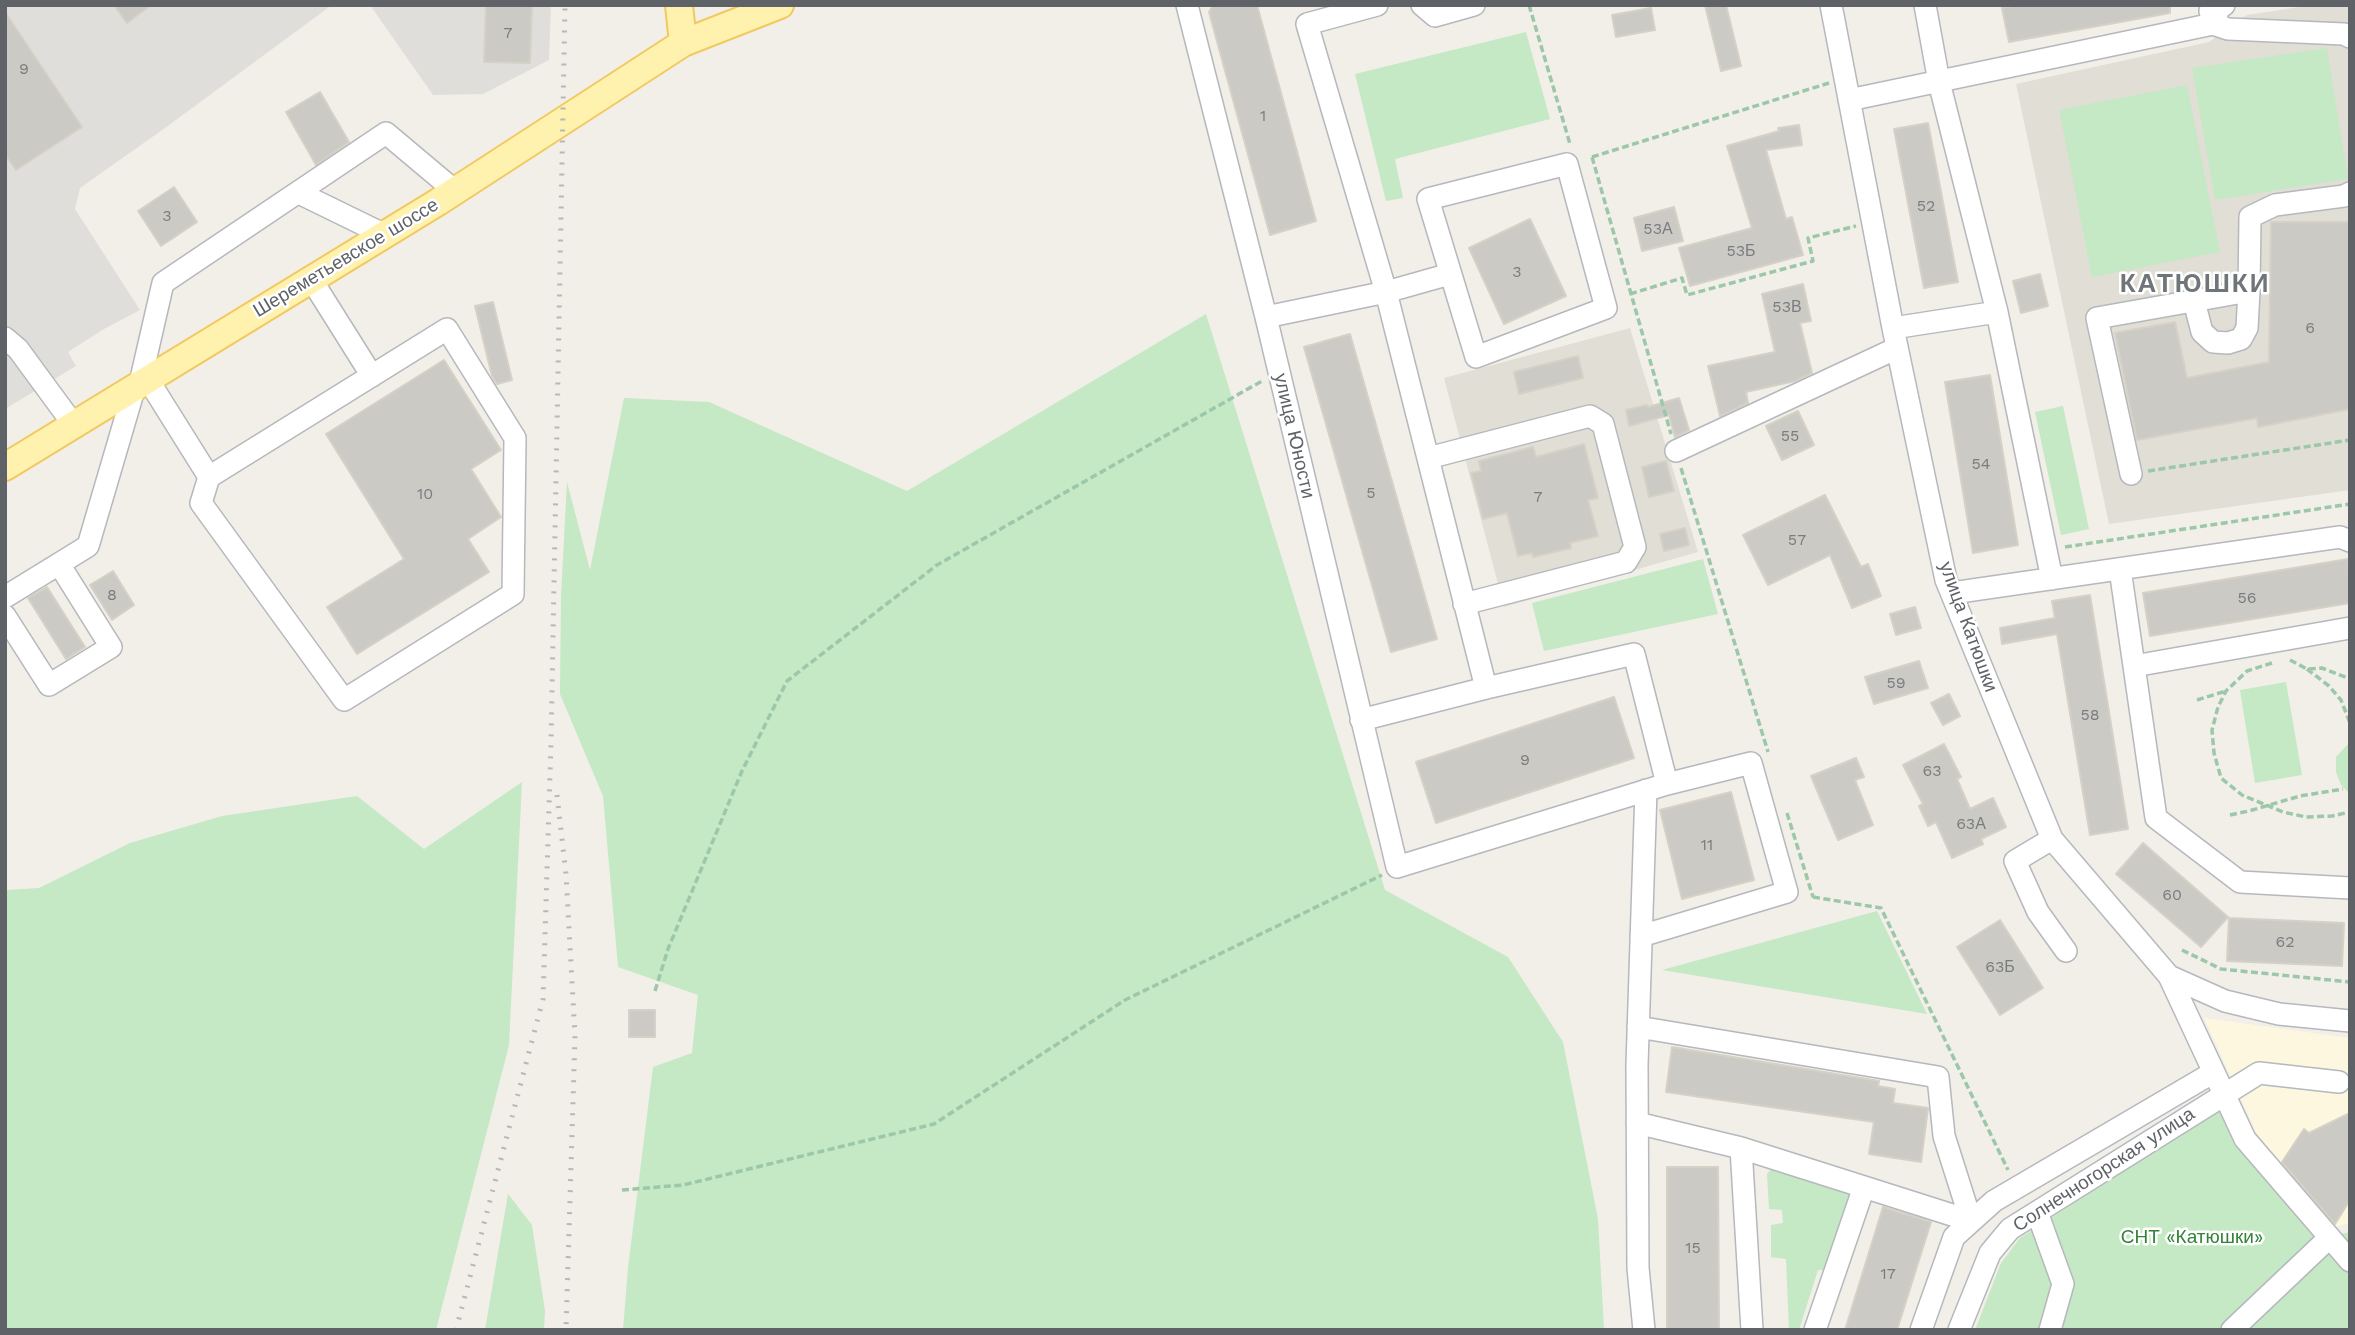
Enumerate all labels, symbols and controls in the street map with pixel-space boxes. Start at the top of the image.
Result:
house number: 7 [504,23,512,43]
house number: 9 [19,59,29,79]
house number: 1 [1260,106,1266,126]
street label: Шереметьевское шоссе [249,194,443,322]
house number: 52 [1917,196,1935,216]
house number: 3 [162,206,172,226]
house number: 53А [1643,219,1673,239]
house number: 53Б [1726,241,1756,261]
house number: 3 [1512,262,1522,282]
district label: КАТЮШКИ [2121,268,2269,300]
house number: 53В [1772,297,1802,317]
house number: 6 [2305,318,2315,338]
street label: улица Юности [1269,371,1319,501]
house number: 55 [1781,426,1799,446]
house number: 54 [1971,454,1991,474]
house number: 5 [1366,483,1376,503]
house number: 10 [417,484,433,504]
house number: 7 [1534,487,1542,507]
house number: 57 [1788,530,1806,550]
street label: улица Катюшки [1934,559,2002,695]
house number: 8 [107,585,117,605]
house number: 56 [2237,588,2257,608]
house number: 59 [1886,673,1906,693]
house number: 58 [2080,705,2100,725]
house number: 9 [1520,750,1530,770]
house number: 63 [1922,761,1942,781]
house number: 63А [1956,814,1986,834]
house number: 11 [1701,835,1713,855]
house number: 60 [2162,885,2182,905]
house number: 62 [2275,932,2295,952]
house number: 63Б [1985,957,2015,977]
street label: Солнечногорская улица [2009,1103,2199,1237]
park label: СНТ «Катюшки» [2121,1226,2263,1248]
house number: 15 [1685,1238,1701,1258]
house number: 17 [1880,1264,1896,1284]

